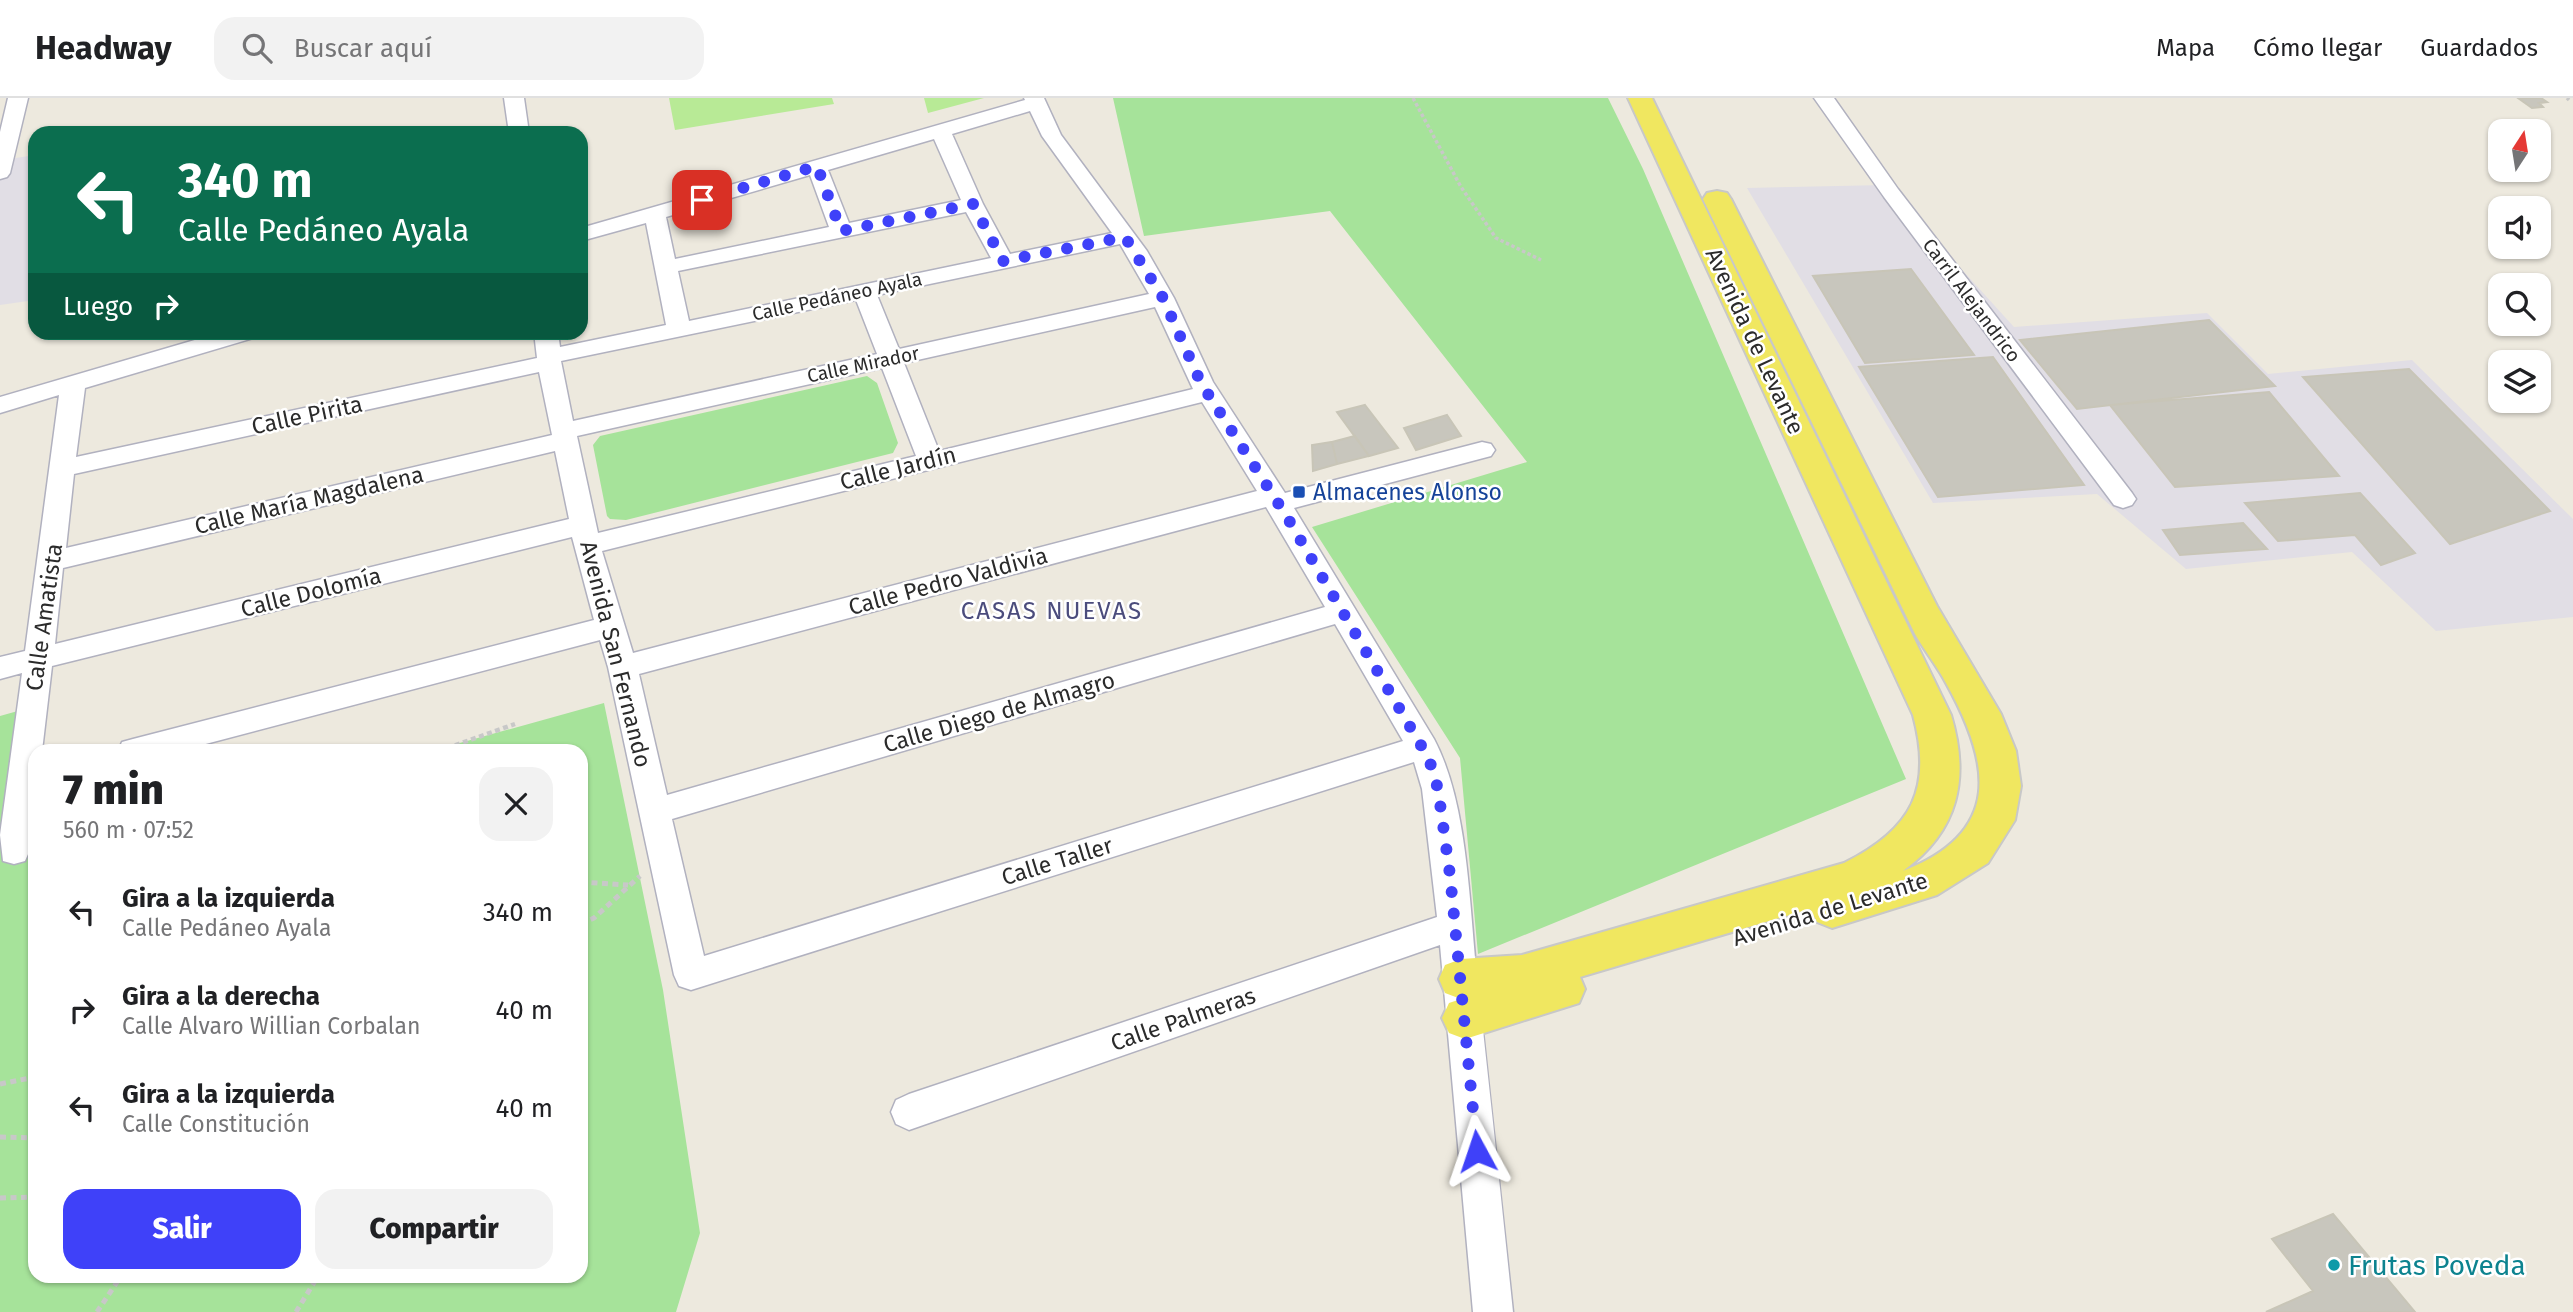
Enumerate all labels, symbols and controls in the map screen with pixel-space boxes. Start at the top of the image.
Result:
search box [214,17,704,80]
text: Headway [35,28,172,68]
icon: search [238,29,276,67]
text: Buscar aquí [294,33,432,64]
text: Mapa [2156,34,2215,62]
text: Cómo llegar [2253,34,2382,62]
text: Guardados [2420,34,2538,62]
north arrow [2488,119,2552,182]
map controls [2488,119,2551,413]
text: 340 m [178,151,313,210]
icon: left [63,154,154,245]
pin [672,170,732,230]
icon: arrive [683,181,721,219]
button: sound [2488,196,2551,259]
text: Calle Pedáneo Ayala [178,211,469,249]
street label: Carril Alejandrico [1918,234,2026,367]
street label: Avenida de Levante [1700,243,1810,439]
street label: Calle Pedáneo Ayala [750,267,924,326]
button: search [2488,273,2551,336]
icon: right [147,287,185,325]
text: Luego [63,291,133,322]
street label: Calle Mirador [805,341,922,388]
button: layers [2488,350,2551,413]
street label: Calle Pirita [249,390,365,440]
street label: Calle Jardín [837,440,959,496]
street label: Calle María Magdalena [192,460,426,540]
place label: Almacenes Alonso [1313,478,1502,506]
marker: Almacenes Alonso [1291,484,1307,500]
street label: Avenida San Fernando [574,538,658,770]
street label: Calle Pedro Valdivia [845,541,1051,621]
street label: Calle Amatista [20,542,68,692]
street label: Calle Dolomía [238,561,384,623]
district label: CASAS NUEVAS [961,597,1143,625]
street label: Calle Diego de Almagro [880,665,1118,759]
text: 7 min [63,765,164,815]
button: close [479,767,553,841]
text: 560 m · 07:52 [63,816,194,844]
street label: Calle Taller [998,831,1116,891]
street label: Avenida de Levante [1729,866,1931,952]
text: Gira a la izquierda [122,883,335,914]
icon: left [63,893,101,931]
text: 340 m [483,897,553,928]
text: Calle Pedáneo Ayala [122,914,331,942]
text: Gira a la derecha [122,981,320,1012]
street label: Calle Palmeras [1107,981,1259,1057]
icon: right [63,991,101,1029]
text: 40 m [495,995,553,1026]
text: Calle Alvaro Willian Corbalan [122,1012,420,1040]
text: Gira a la izquierda [122,1079,335,1110]
icon: left [63,1089,101,1127]
text: 40 m [495,1093,553,1124]
text: Calle Constitución [122,1110,310,1138]
position arrow [1440,1114,1514,1188]
button: Salir [63,1189,301,1269]
button: Compartir [315,1189,553,1269]
place label: Frutas Poveda [2348,1249,2526,1282]
marker: Frutas Poveda [2326,1257,2342,1273]

